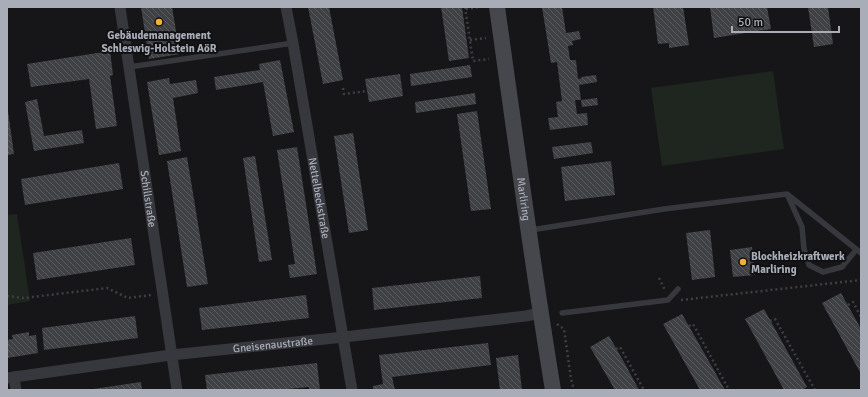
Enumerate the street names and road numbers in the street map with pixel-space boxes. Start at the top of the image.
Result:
street label: Nettelbeckstraße [306,157,332,240]
street label: Schillstraße [137,170,159,228]
street label: Marliring [514,177,533,222]
street label: Gneisenaustraße [232,334,313,356]

